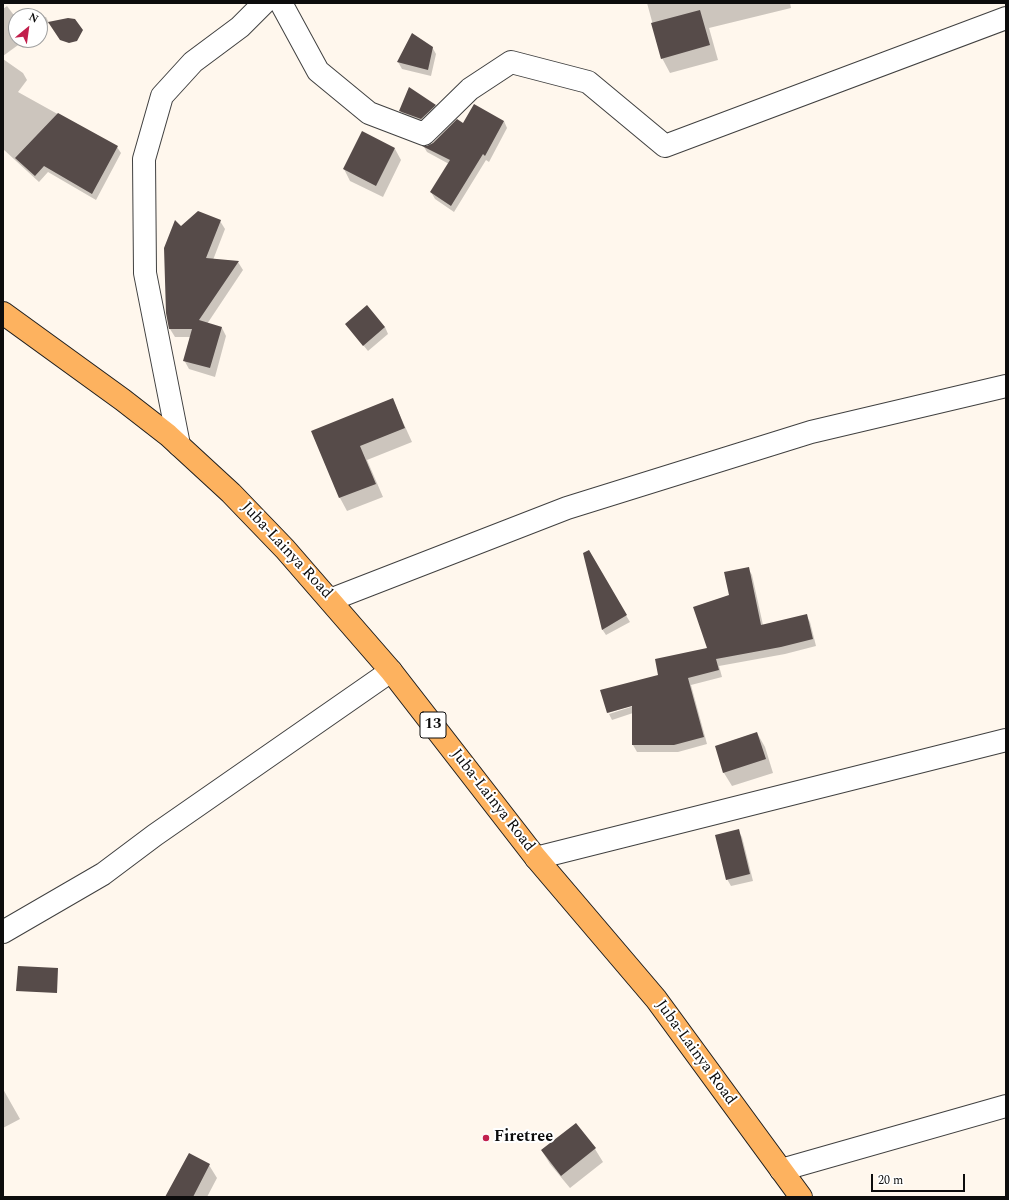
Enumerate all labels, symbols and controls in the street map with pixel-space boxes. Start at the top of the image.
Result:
north arrow [8,8,48,48]
text: N [26,8,42,28]
street label: Juba-Lainya Road [236,499,336,603]
road number: 13 [420,712,446,738]
street label: Juba-Lainya Road [446,746,538,856]
street label: Juba-Lainya Road [650,997,740,1109]
place label: Firetree [494,1128,553,1148]
marker: Firetree [481,1133,491,1143]
scale bar [873,1166,967,1192]
text: 20 m [878,1171,903,1190]

